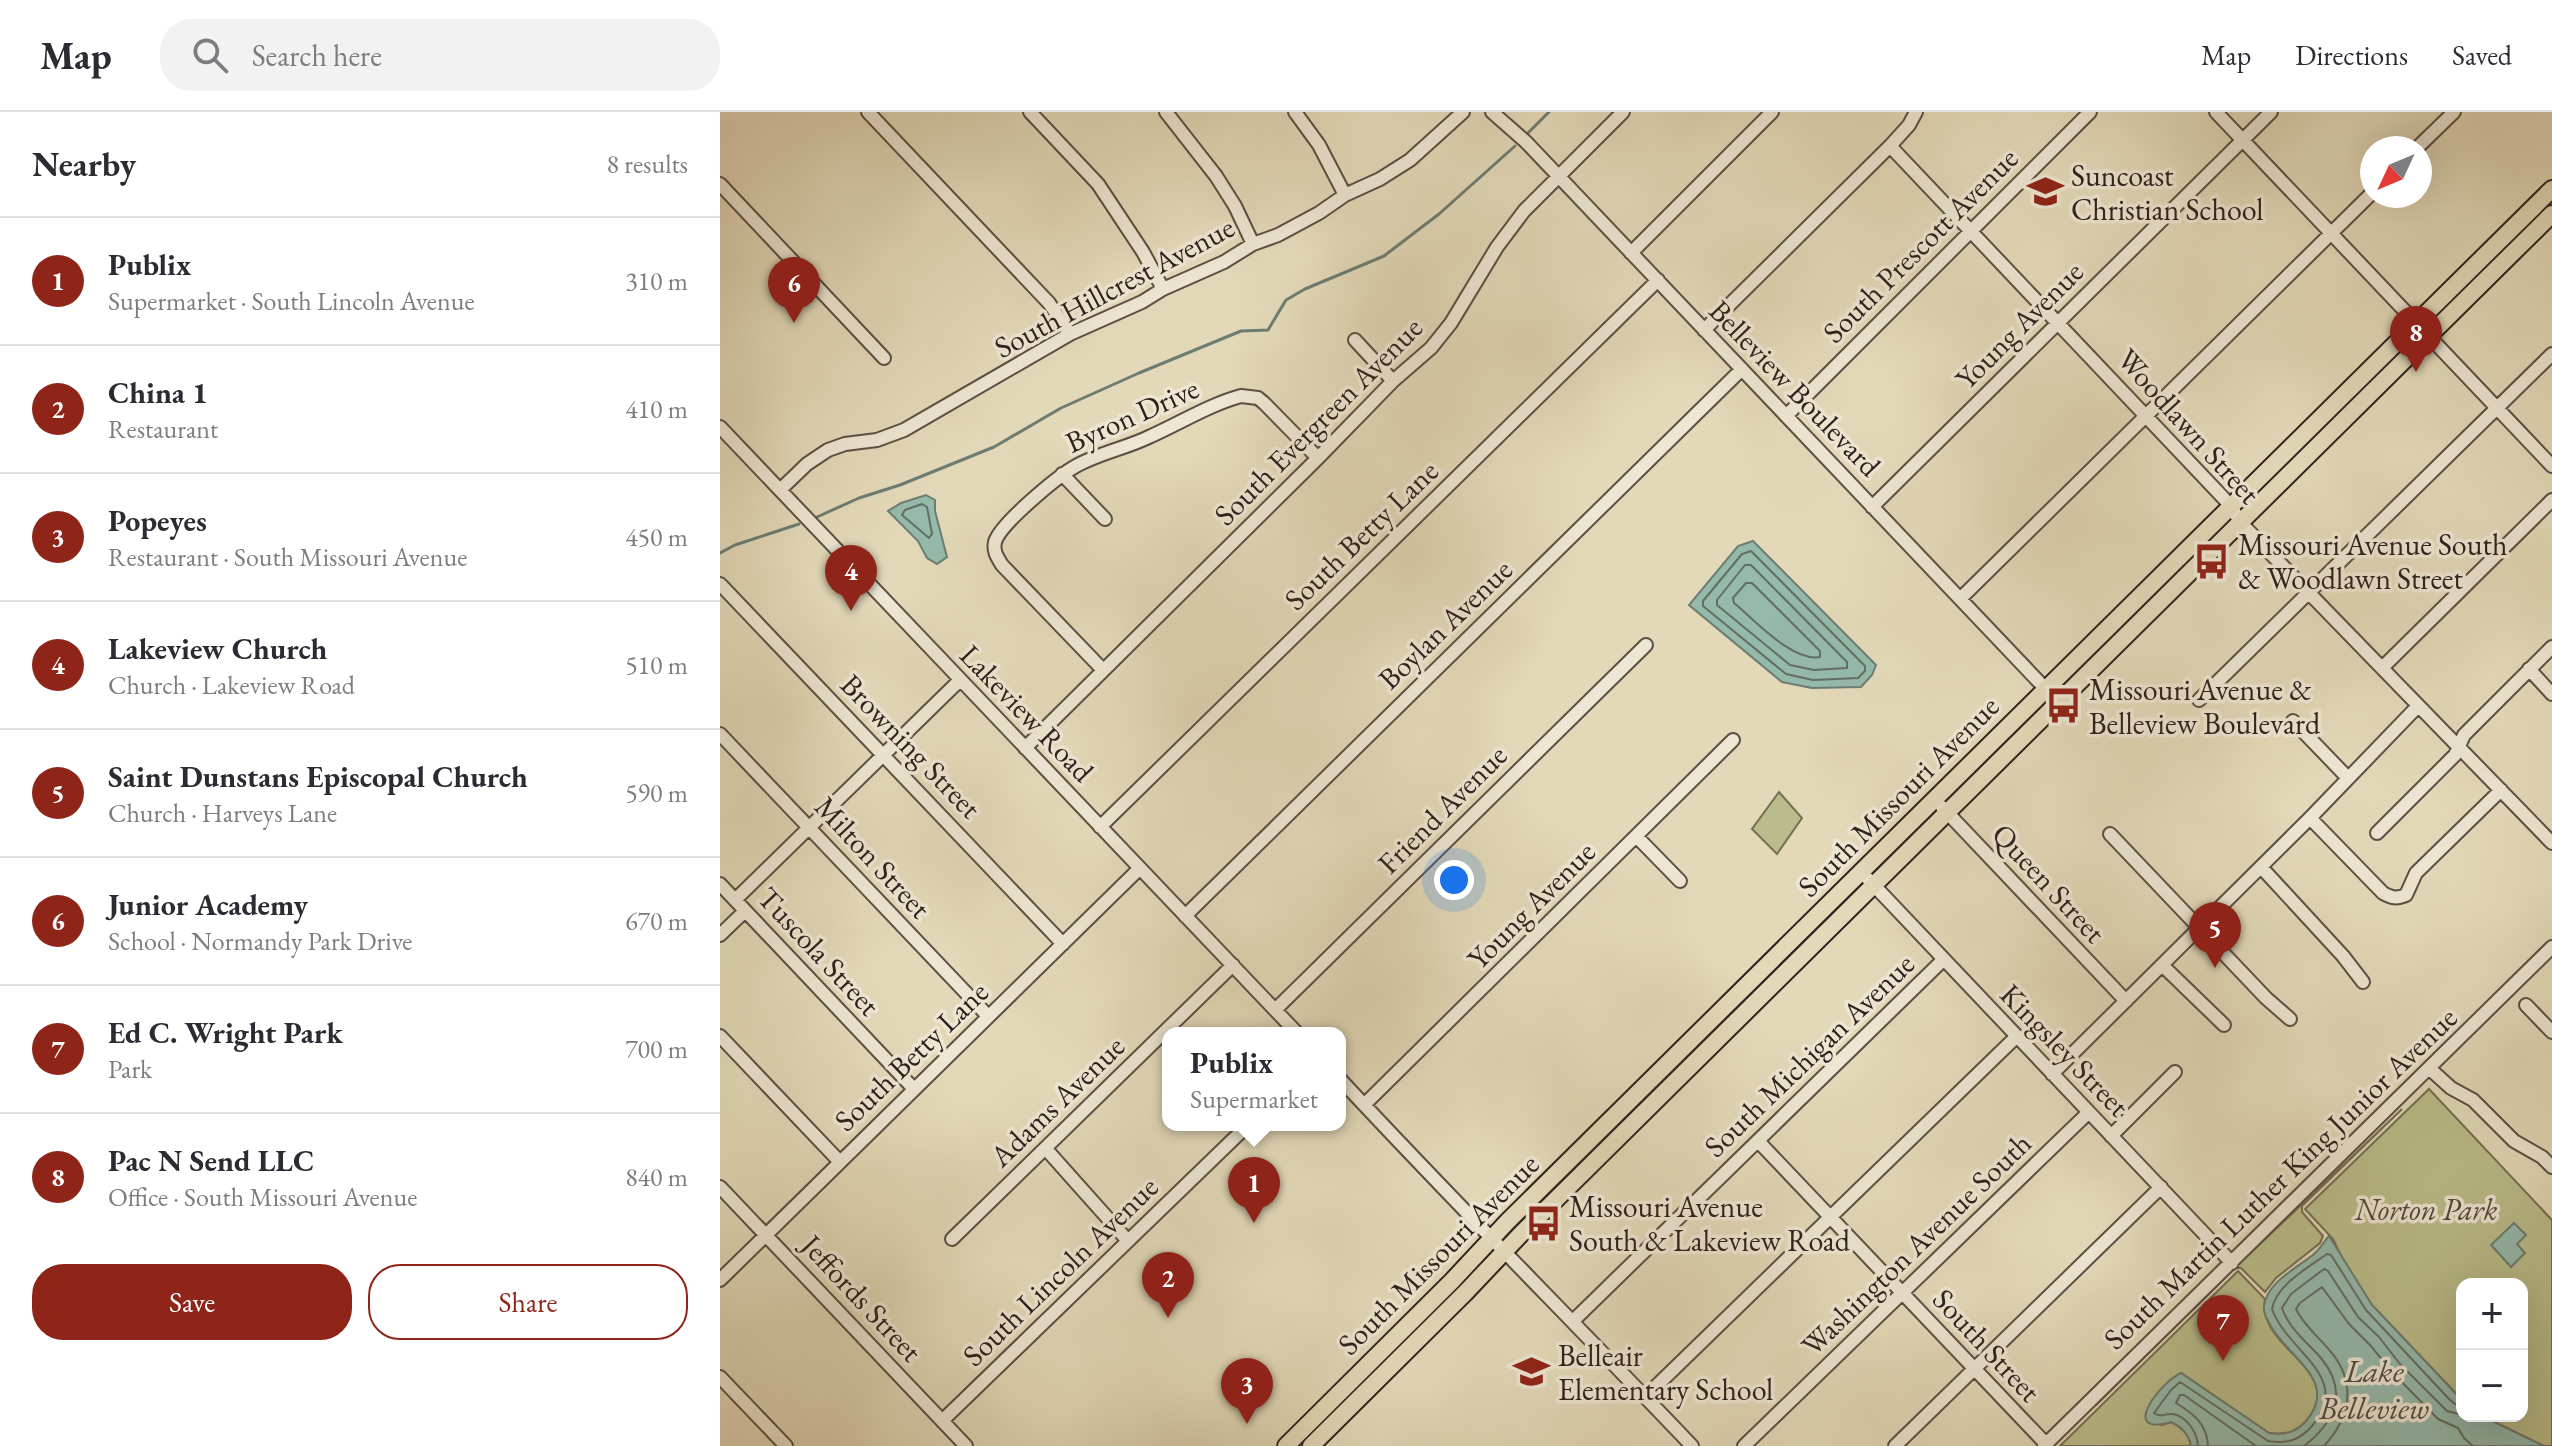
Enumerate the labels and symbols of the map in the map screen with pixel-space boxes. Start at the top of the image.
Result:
north arrow [2360,136,2432,208]
street label: South Prescott Avenue [1814,139,2026,351]
place label: Suncoast Christian School [2071,156,2263,229]
school or university icon: Suncoast Christian School [2026,173,2064,211]
street label: South Hillcrest Avenue [987,207,1241,367]
street label: Young Avenue [1947,253,2091,397]
pin: 6 [768,257,820,323]
street label: Belleview Boulevard [1701,291,1890,485]
pin: 8 [2390,306,2442,372]
street label: South Evergreen Avenue [1205,308,1431,534]
street label: Woodlawn Street [2109,340,2270,512]
street label: Byron Drive [1059,368,1205,462]
street label: South Betty Lane [1276,452,1446,618]
place label: Missouri Avenue South & Woodlawn Street [2238,525,2507,598]
bus stop icon: Missouri Avenue South & Woodlawn Street [2193,542,2231,580]
pin: 4 [825,545,877,611]
street label: Boylan Avenue [1370,550,1520,698]
street label: Lakeview Road [952,636,1103,791]
street label: Browning Street [832,665,990,827]
place label: Missouri Avenue & Belleview Boulevard [2089,670,2321,743]
street label: South Missouri Avenue [1789,687,2007,905]
bus stop icon: Missouri Avenue & Belleview Boulevard [2044,687,2082,725]
street label: Friend Avenue [1369,736,1515,882]
street label: Milton Street [806,788,940,927]
street label: Queen Street [1984,815,2115,951]
street label: Young Avenue [1459,833,1603,977]
your location [1434,860,1474,900]
street label: Tuscola Street [749,878,889,1024]
pin: 5 [2189,902,2241,968]
street label: South Michigan Avenue [1696,944,1922,1166]
street label: South Betty Lane [826,973,996,1139]
street label: Kingsley Street [1992,975,2139,1125]
street label: South Martin Luther King Junior Avenue [2095,998,2465,1358]
street label: Adams Avenue [980,1027,1133,1176]
street label: Washington Avenue South [1793,1124,2039,1364]
street label: South Missouri Avenue [1329,1145,1547,1363]
pin: 1 [1228,1157,1280,1223]
street label: South Lincoln Avenue [954,1168,1166,1374]
place label: Missouri Avenue South & Lakeview Road [1569,1187,1851,1260]
park label: Norton Park [2354,1190,2498,1229]
bus stop icon: Missouri Avenue South & Lakeview Road [1524,1204,1562,1242]
street label: Jeffords Street [791,1224,931,1370]
pin: 2 [1142,1252,1194,1318]
street label: South Street [1925,1280,2050,1410]
pin: 7 [2197,1295,2249,1361]
place label: Belleair Elementary School [1558,1336,1773,1409]
water label: Lake Belleview [2318,1350,2429,1429]
school or university icon: Belleair Elementary School [1513,1353,1551,1391]
pin: 3 [1221,1358,1273,1424]

